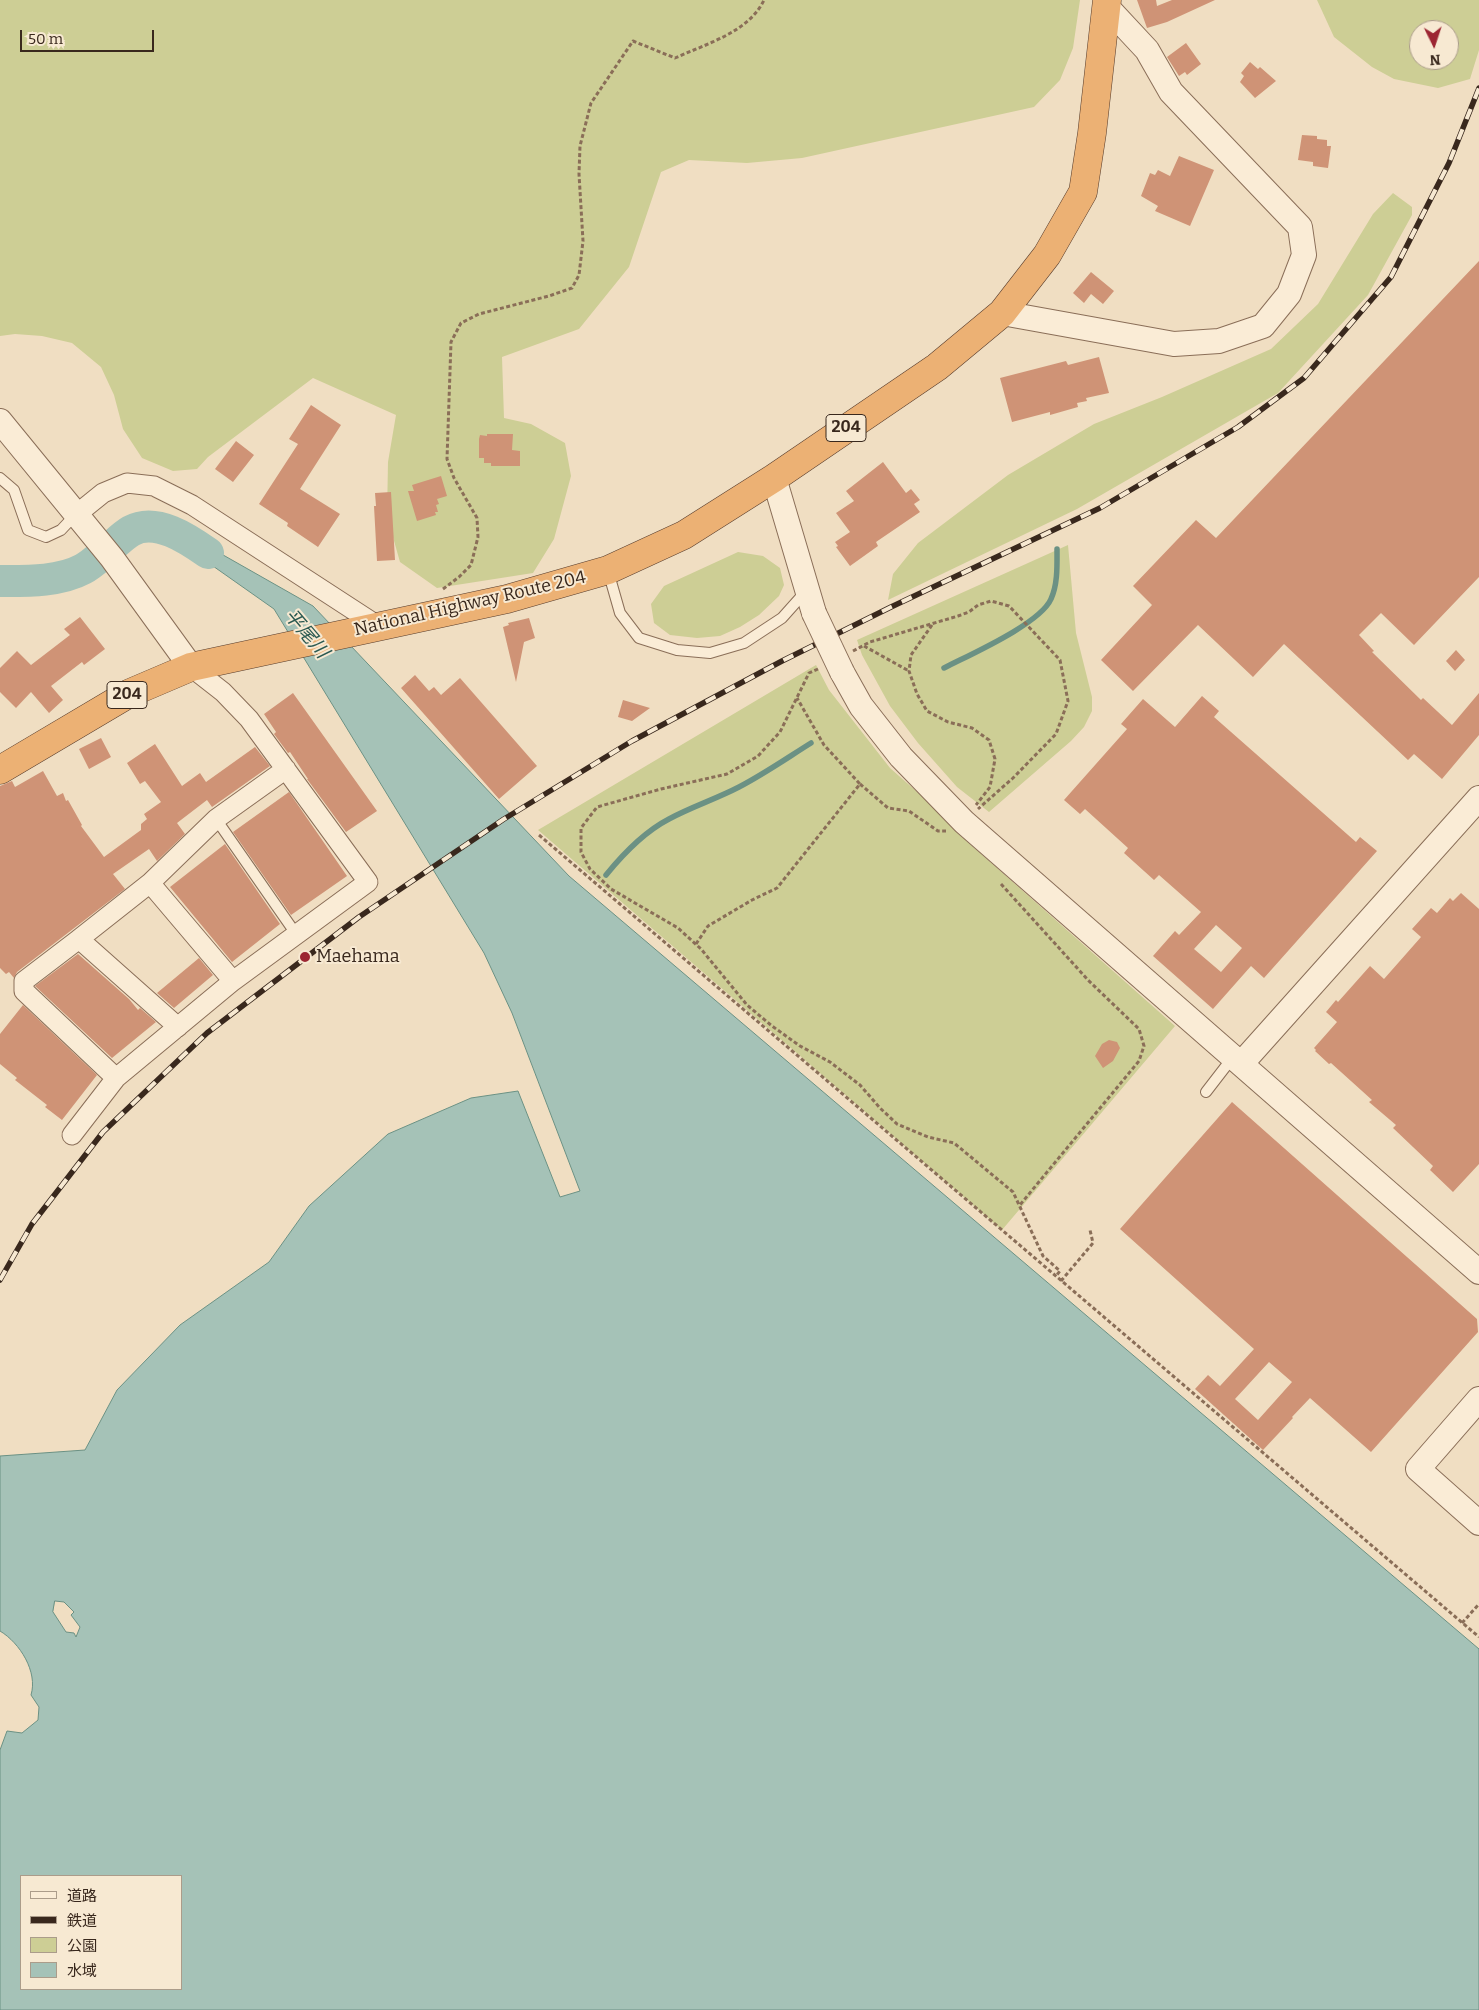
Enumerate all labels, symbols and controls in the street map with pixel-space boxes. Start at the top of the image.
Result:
scale bar [22,20,156,52]
north arrow [1409,20,1459,70]
text: 50 m [28,30,63,48]
text: N [1429,51,1441,68]
road number: 204 [826,414,866,442]
street label: National Highway Route 204 [352,567,588,641]
water label: 平尾川 [279,605,333,663]
road number: 204 [107,682,147,708]
place label: Maehama [316,946,399,968]
marker: Maehama [298,950,312,964]
legend [20,1875,182,1990]
text: 道路 [67,1887,97,1905]
text: 鉄道 [67,1912,97,1930]
text: 公園 [67,1937,97,1955]
text: 水域 [67,1962,97,1980]

